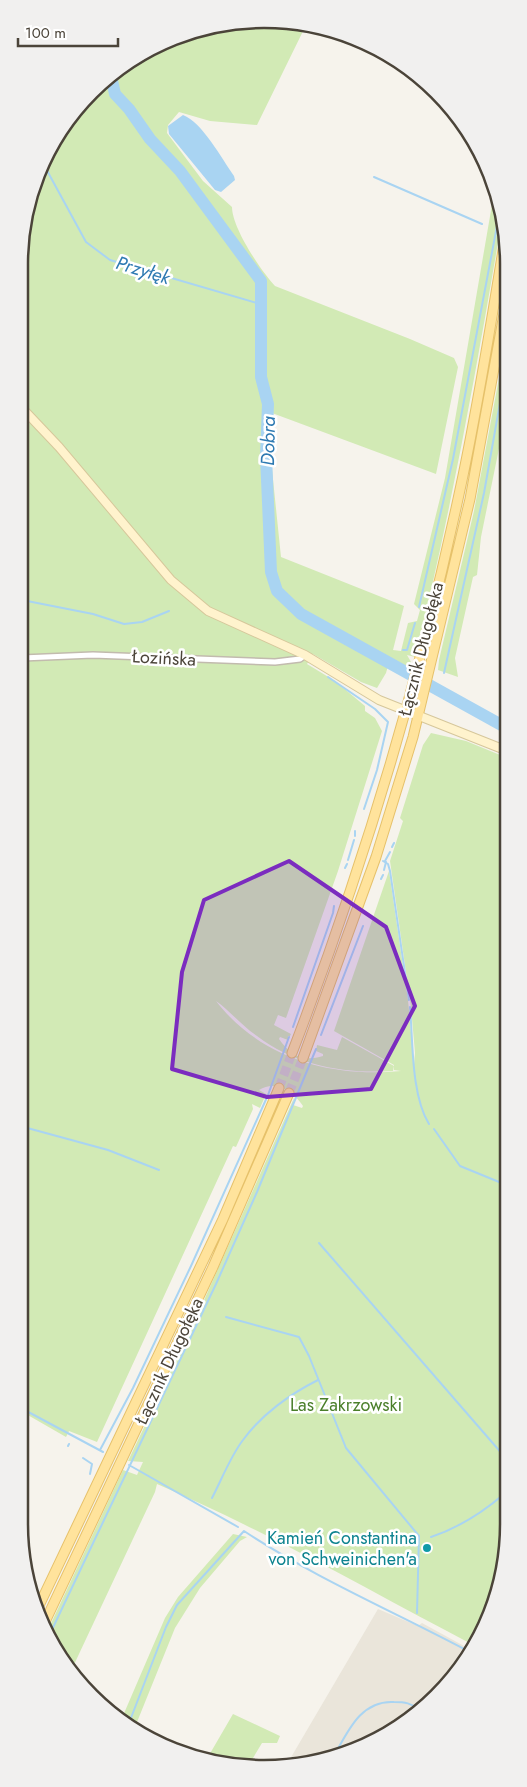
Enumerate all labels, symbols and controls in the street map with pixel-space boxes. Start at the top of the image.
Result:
scale bar [18,15,118,47]
text: 100 m [25,22,66,44]
water label: Przyłęk [113,249,174,291]
water label: Dobra [254,415,282,466]
street label: Łącznik Długołęka [392,579,450,720]
street label: Łozińska [130,643,197,673]
street label: Łącznik Długołęka [128,1293,210,1430]
park label: Las Zakrzowski [290,1392,402,1418]
place label: Kamień Constantina von Schweinichen'a [267,1525,417,1572]
marker: Kamień Constantina von Schweinichen'a [421,1542,433,1554]

